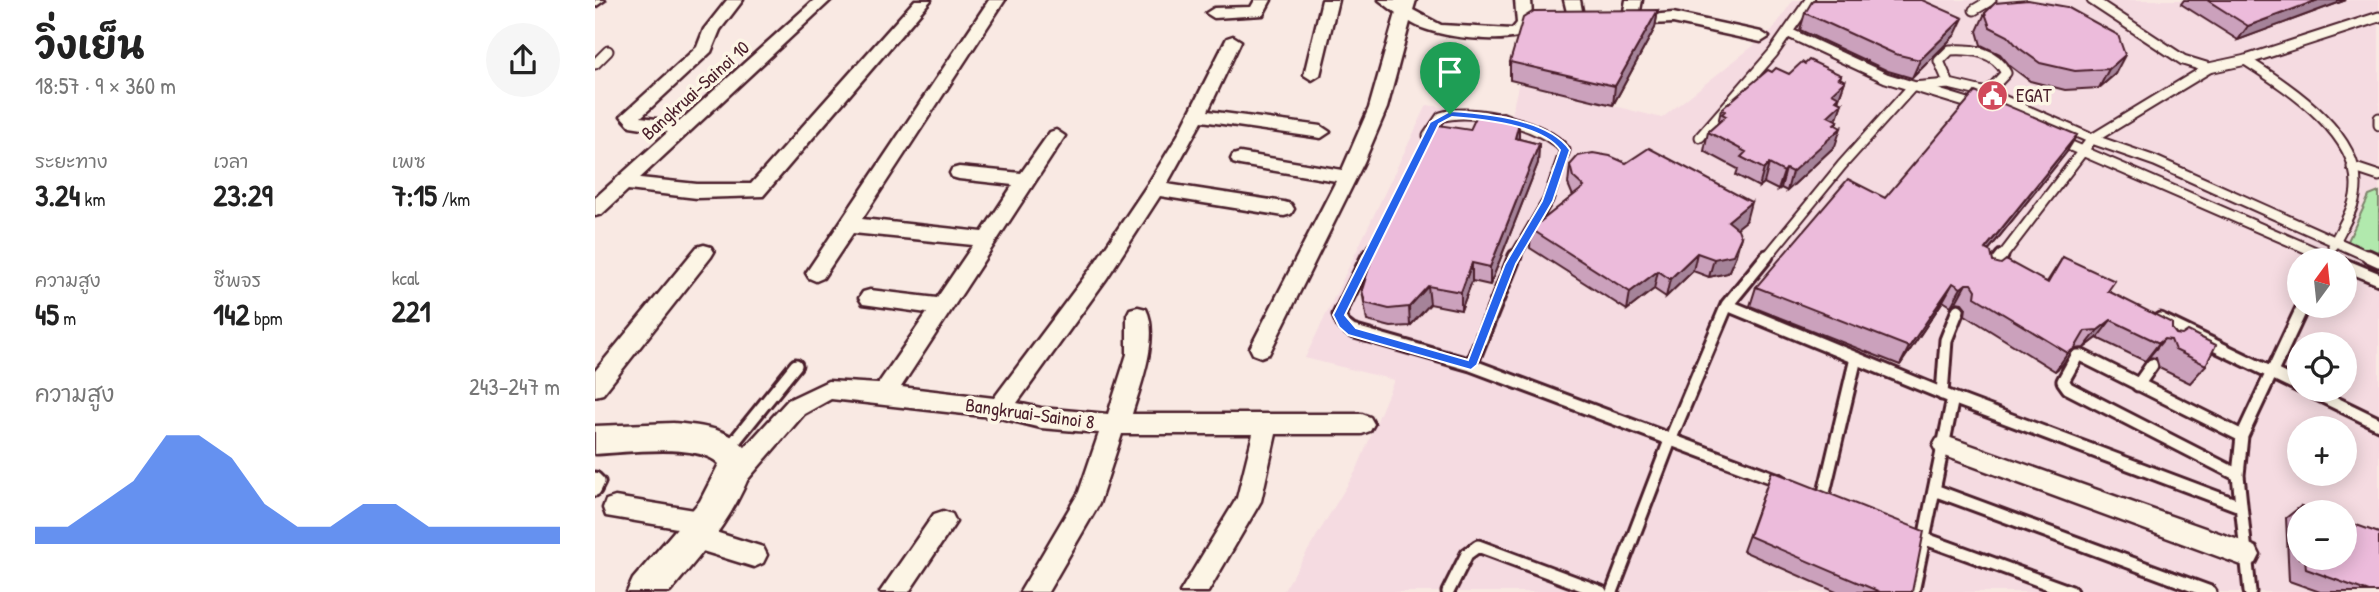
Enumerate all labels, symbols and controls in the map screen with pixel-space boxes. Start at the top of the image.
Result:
text: วิ่งเย็น [35,18,144,70]
button: share [486,23,560,97]
street label: Bangkruai-Sainoi 10 [635,34,755,146]
pin [1420,42,1480,114]
icon: arrive [1431,53,1469,91]
text: 18:57 · 9 × 360 m [35,70,176,101]
public building icon: EGAT [1976,78,2010,112]
place label: EGAT [2016,82,2053,108]
text: ระยะทาง [35,148,108,174]
text: เวลา [213,148,248,174]
text: เพซ [392,148,426,174]
text: 3.24 [35,175,80,215]
text: 23:29 [213,175,273,215]
text: 7:15 [392,175,437,215]
text: km [80,186,105,212]
text: /km [437,186,470,212]
north arrow [2287,248,2357,318]
map controls [2287,248,2357,570]
text: kcal [392,265,419,291]
text: ความสูง [35,267,101,293]
text: ชีพจร [213,267,261,293]
text: 221 [392,291,431,331]
text: 45 [35,294,59,334]
text: 142 [213,294,250,334]
text: m [59,305,76,331]
text: bpm [250,305,283,331]
button: locate [2287,332,2357,402]
text: 243–247 m [469,371,560,402]
text: ความสูง [35,378,114,409]
street label: Bangkruai-Sainoi 8 [964,391,1096,435]
button: + [2287,416,2357,486]
button: − [2287,500,2357,570]

